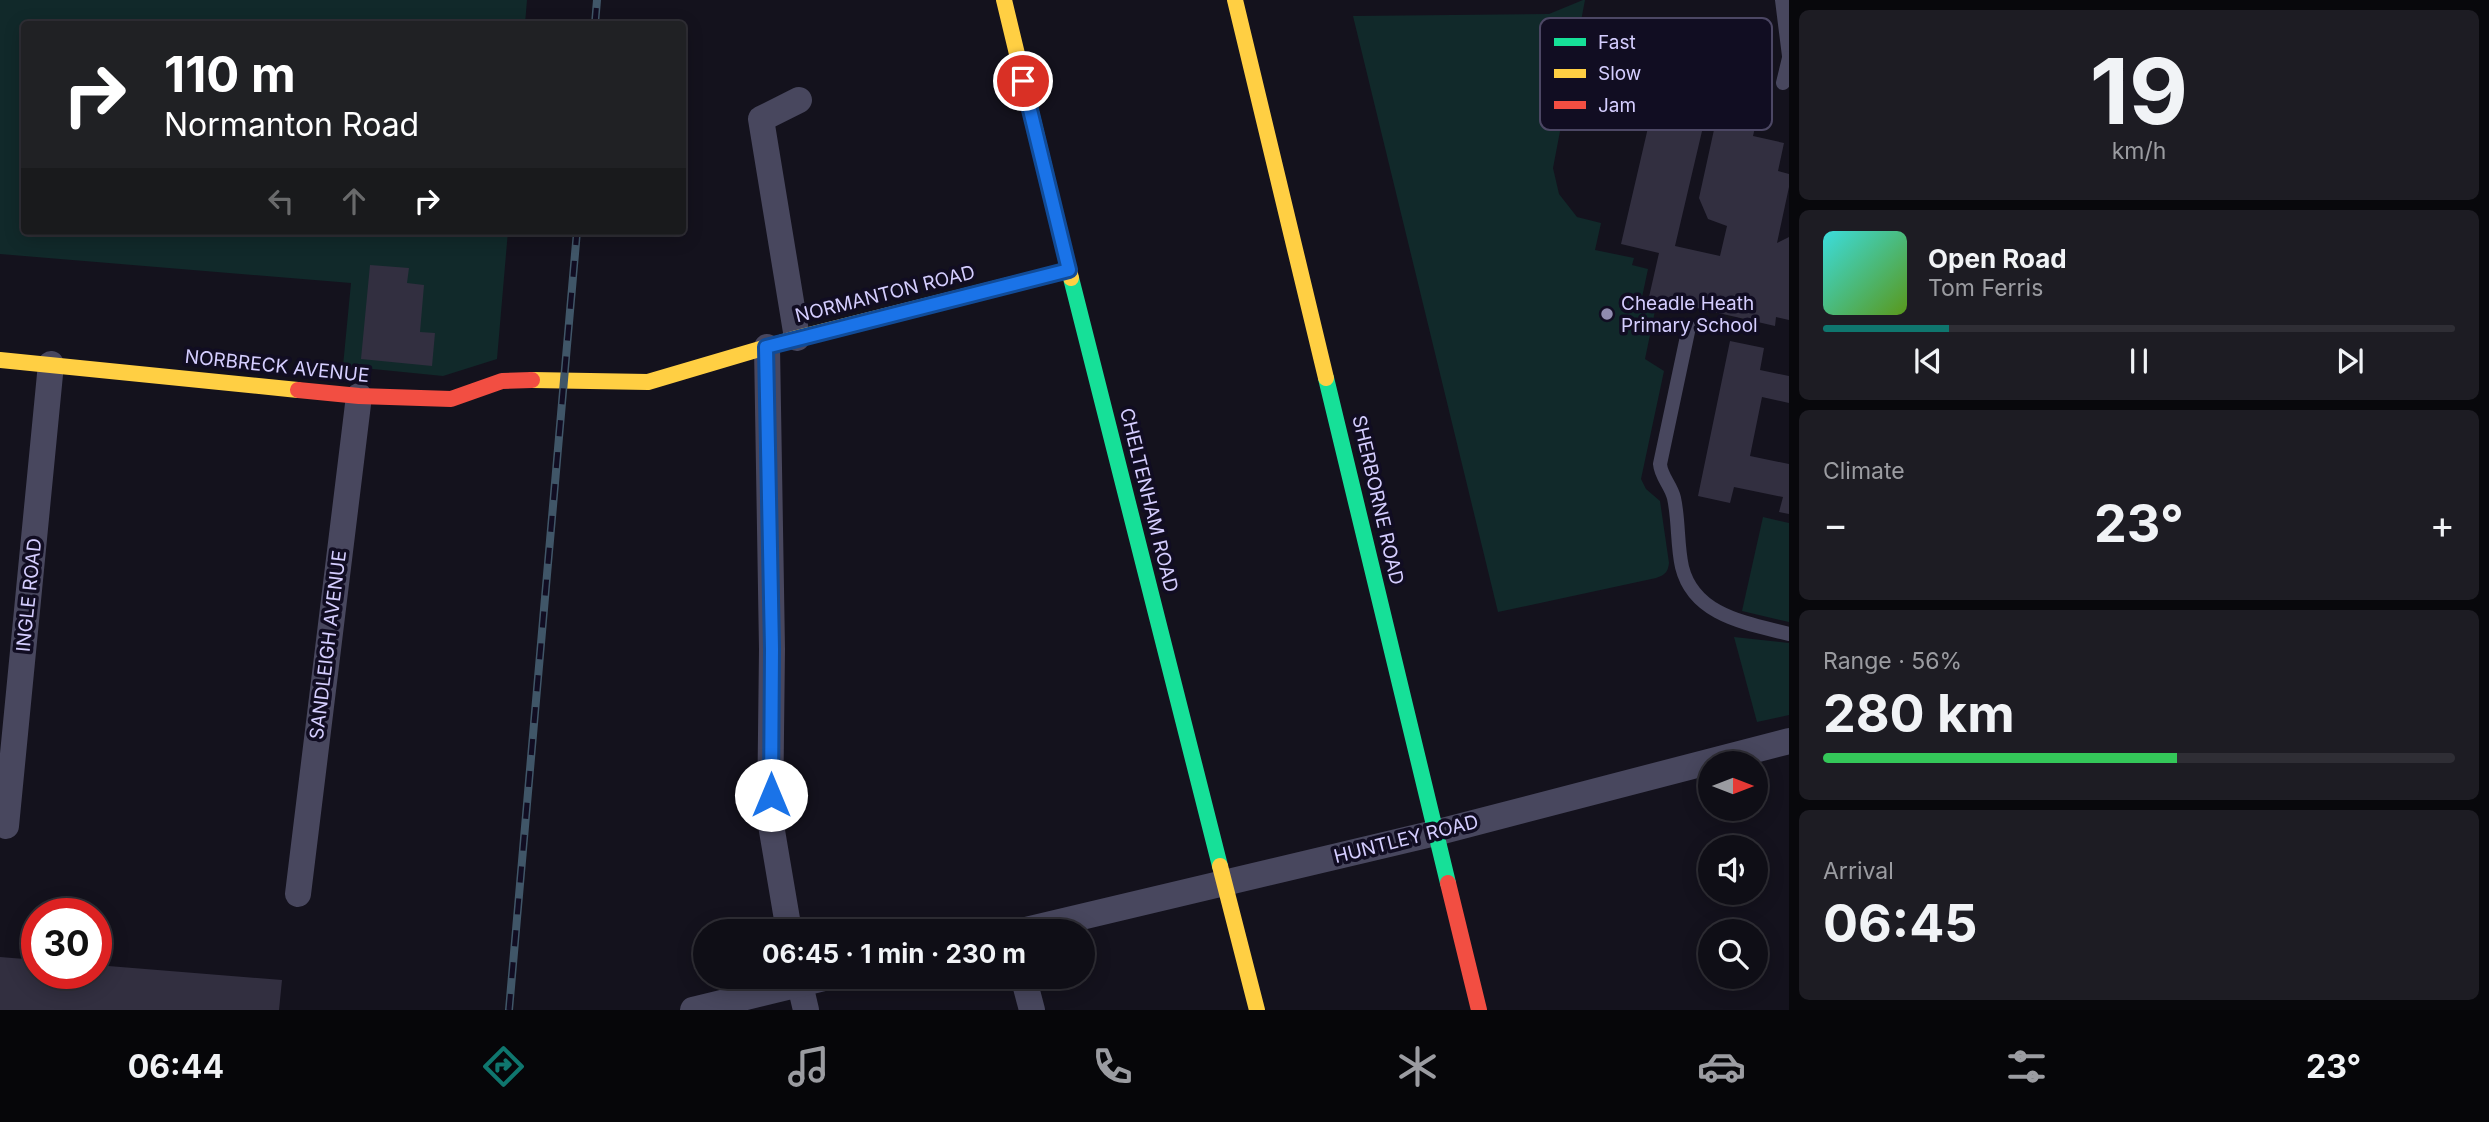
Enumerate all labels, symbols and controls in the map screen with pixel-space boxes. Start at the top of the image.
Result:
legend [1540,18,1772,130]
text: Fast [1598,31,1636,54]
text: 19 [2090,36,2188,146]
text: 110 m [164,45,296,104]
icon: right [49,49,140,140]
pin [993,51,1053,111]
icon: arrive [1004,62,1042,100]
text: Slow [1598,62,1641,85]
text: Jam [1598,94,1636,117]
text: Normanton Road [164,105,419,144]
text: km/h [2112,137,2166,165]
icon: left [262,182,300,220]
icon: ahead [335,182,373,220]
icon: right [408,182,446,220]
text: Open Road [1928,243,2067,274]
street label: NORMANTON ROAD [793,261,977,327]
text: Tom Ferris [1928,274,2043,302]
place label: Cheadle Heath Primary School [1621,292,1758,337]
marker: Cheadle Heath Primary School [1599,306,1615,322]
icon: previous [1909,342,1947,380]
icon: pause [2120,342,2158,380]
icon: next [2331,342,2369,380]
street label: NORBRECK AVENUE [184,345,370,387]
street label: CHELTENHAM ROAD [1115,406,1183,594]
street label: SHERBORNE ROAD [1347,413,1409,587]
text: Climate [1823,457,1905,485]
text: 23° [2094,492,2184,555]
text: − [1823,501,1848,547]
text: + [2430,501,2455,547]
street label: INGLE ROAD [12,537,46,653]
street label: SANDLEIGH AVENUE [305,549,351,741]
text: Range · 56% [1823,647,1962,675]
text: 280 km [1823,682,2015,745]
north arrow [1698,751,1768,821]
map controls [1698,751,1768,989]
position arrow [734,758,808,832]
street label: HUNTLEY ROAD [1331,810,1481,868]
button: sound [1698,835,1768,905]
text: Arrival [1823,857,1894,885]
text: 06:45 [1823,892,1978,955]
speed limit sign: 30 [21,898,112,989]
button: search [1698,919,1768,989]
text: 06:45 · 1 min · 230 m [762,938,1026,969]
icon: directions [479,1042,528,1091]
icon: music [784,1042,833,1091]
icon: phone [1088,1042,1137,1091]
icon: climate [1393,1042,1442,1091]
icon: car [1697,1042,1746,1091]
icon: filters [2002,1042,2051,1091]
text: 06:44 [128,1047,224,1086]
text: 23° [2306,1047,2361,1086]

